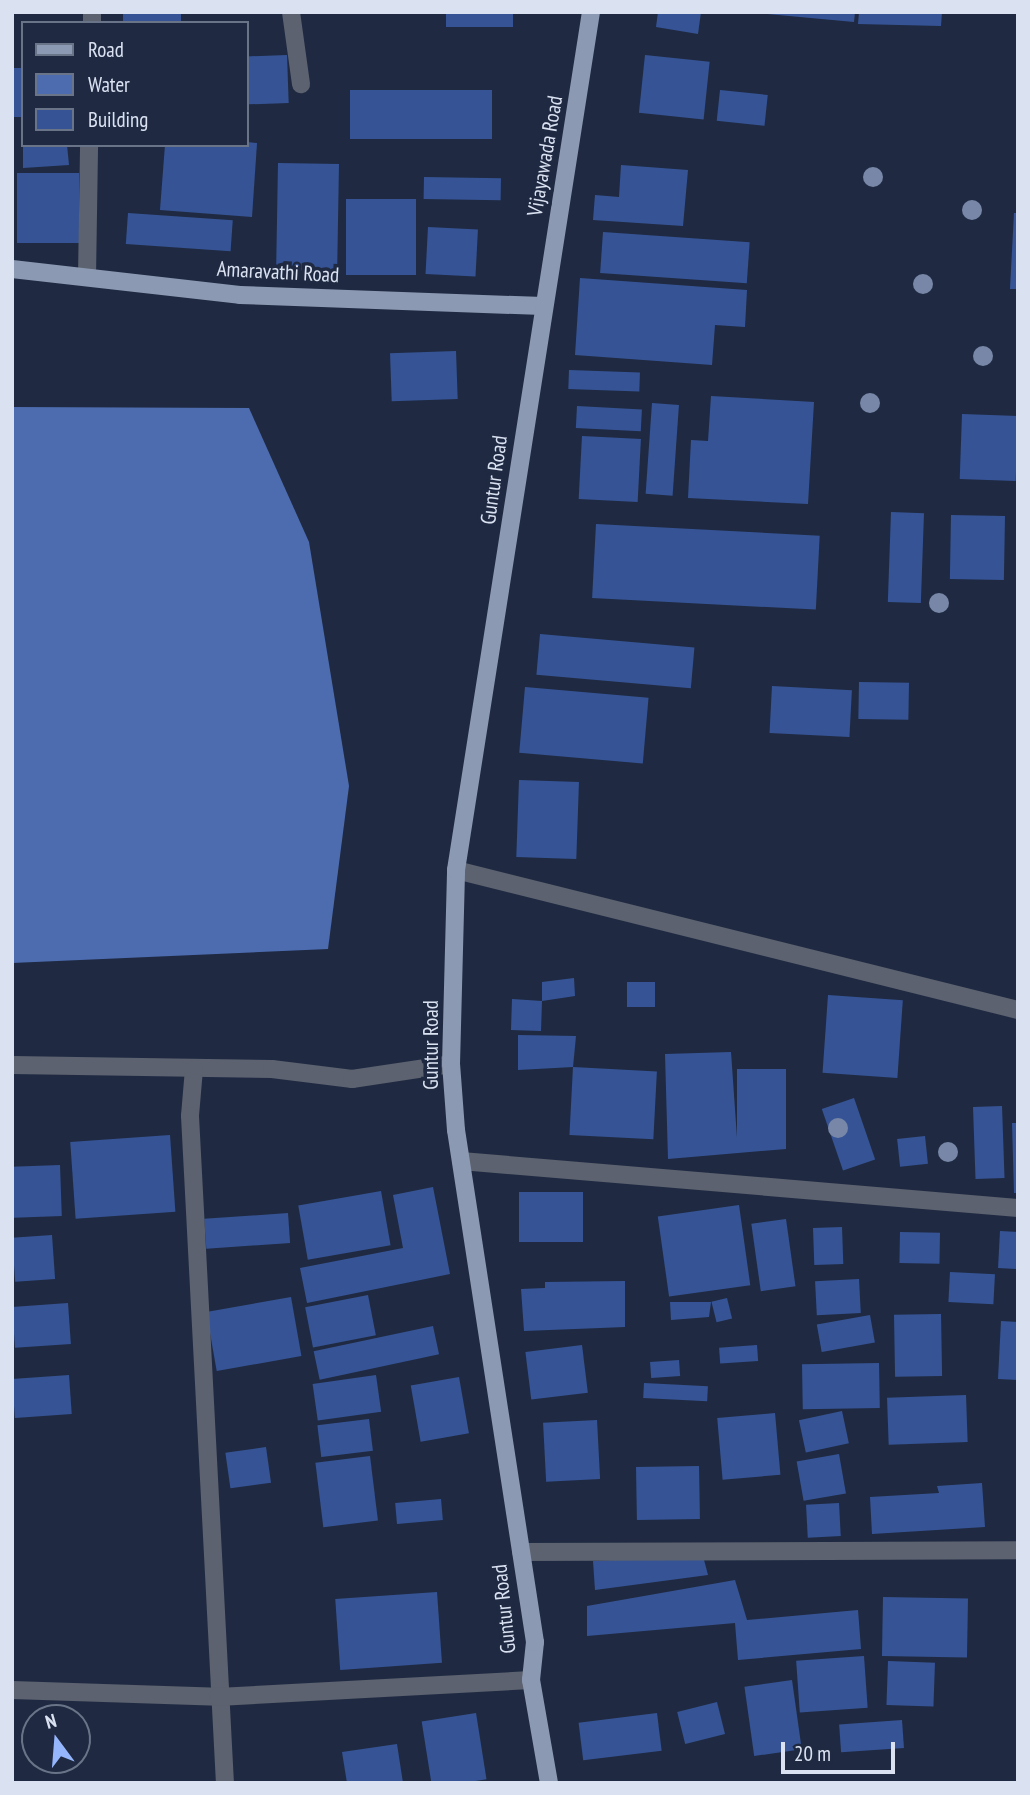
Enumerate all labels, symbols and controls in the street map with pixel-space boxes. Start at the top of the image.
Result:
legend [21,21,248,147]
text: Road [88,36,124,63]
text: Water [88,71,130,98]
street label: Vijayawada Road [522,94,568,218]
text: Building [88,106,148,133]
street label: Amaravathi Road [216,256,340,288]
street label: Guntur Road [475,434,513,526]
street label: Guntur Road [418,1000,444,1090]
street label: Guntur Road [487,1563,521,1655]
north arrow [21,1704,91,1774]
text: N [43,1708,59,1734]
scale bar [785,1728,899,1772]
text: 20 m [794,1740,831,1767]

